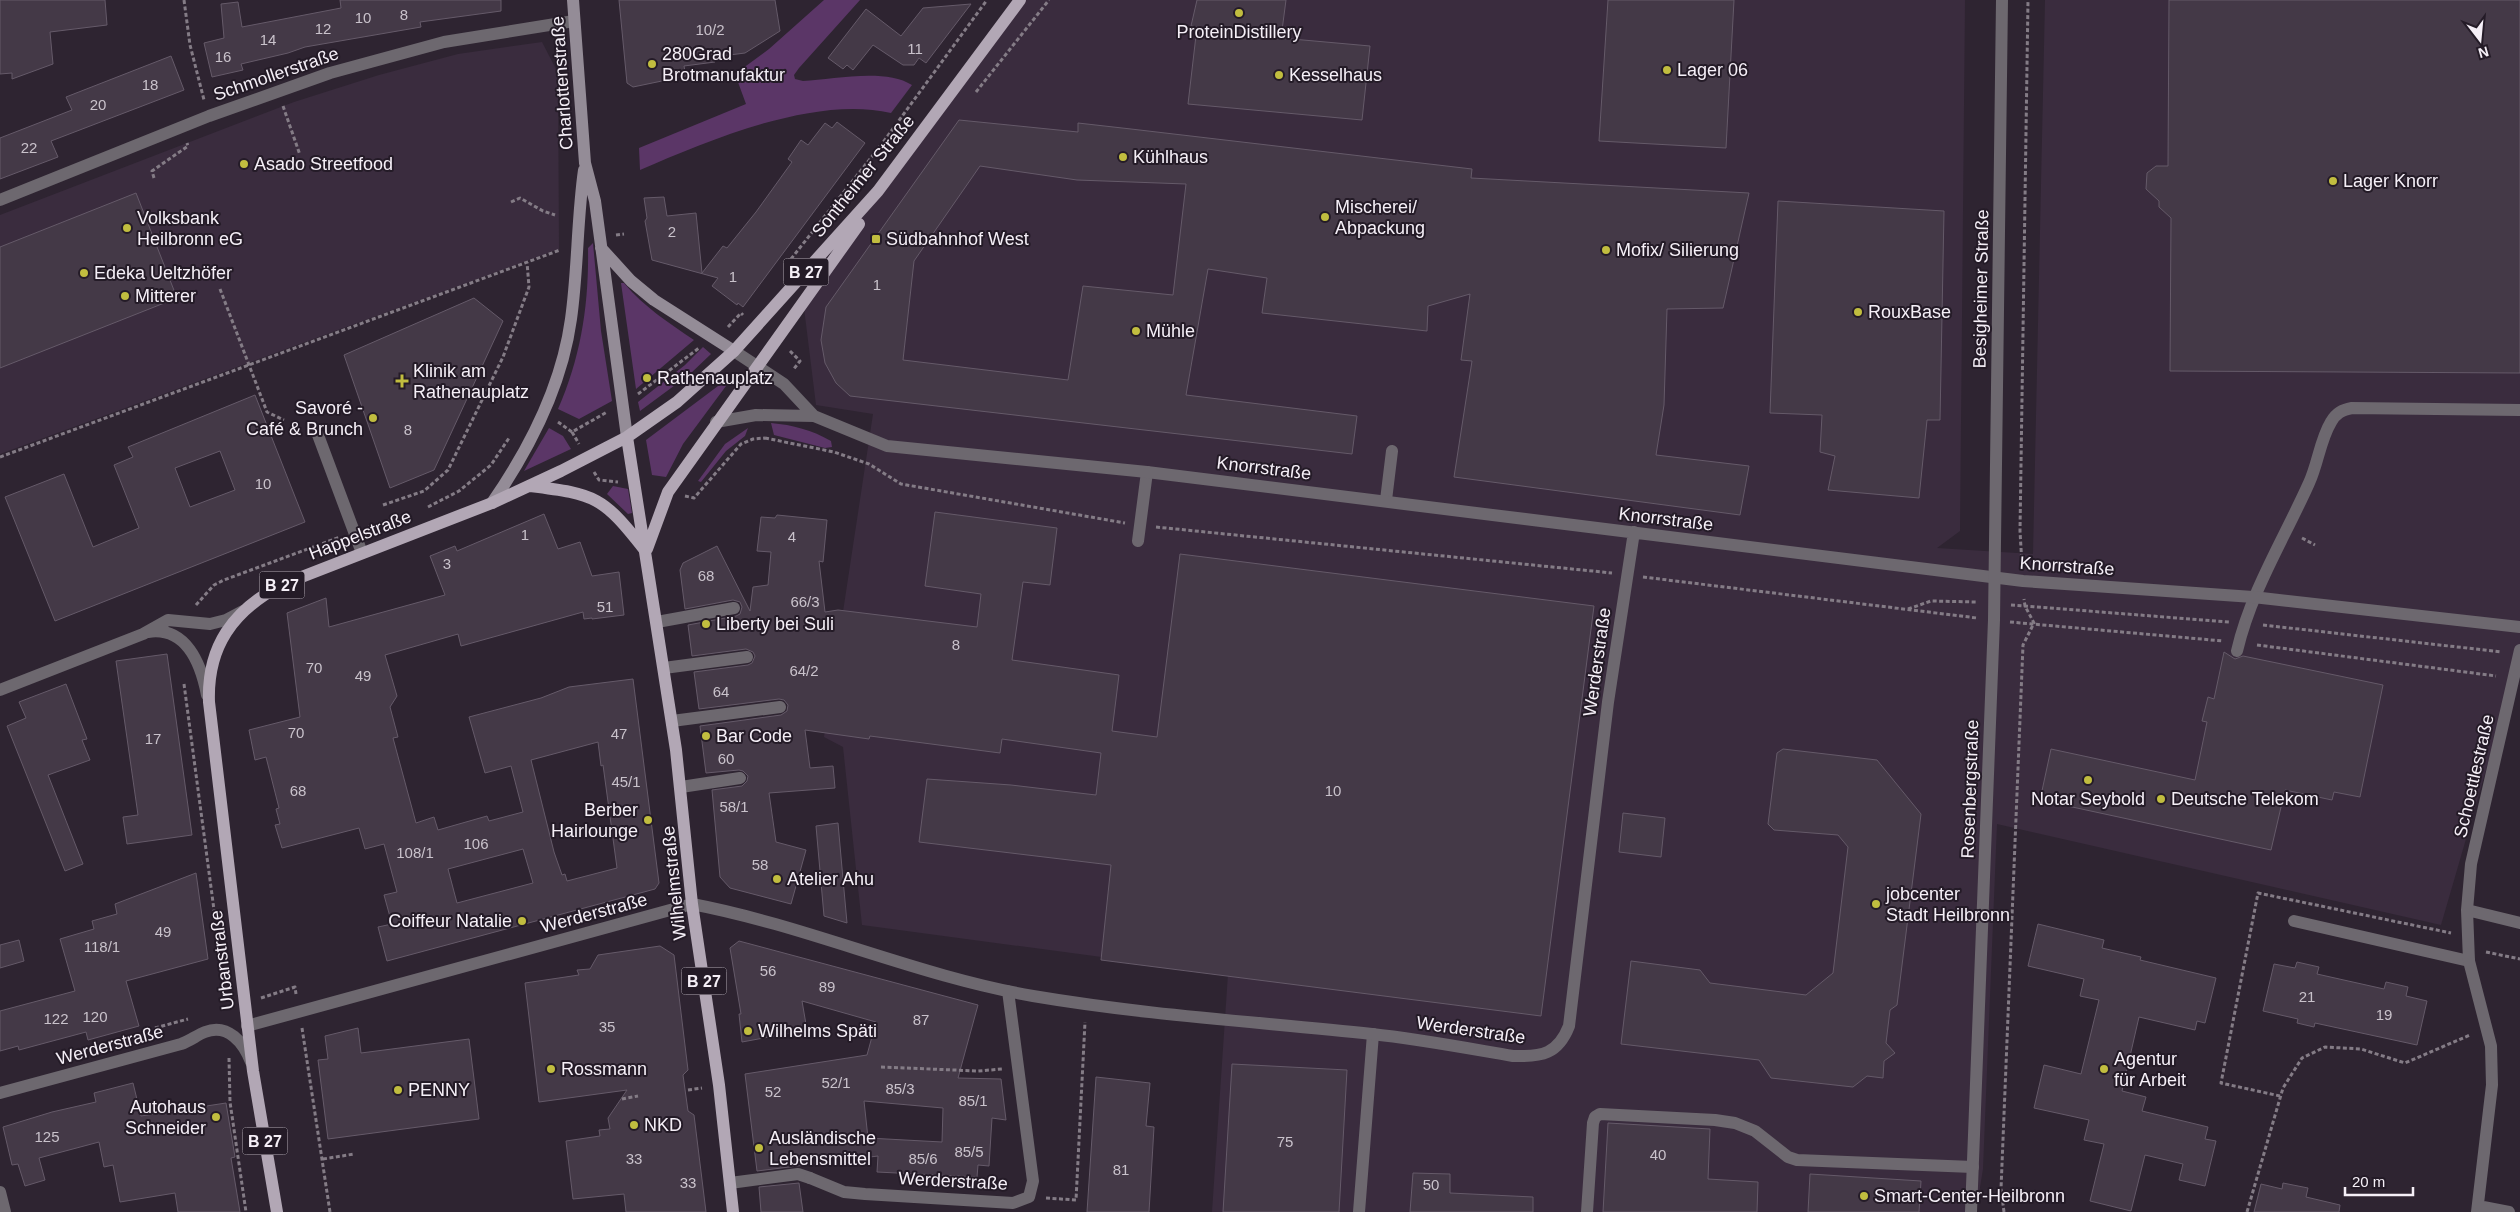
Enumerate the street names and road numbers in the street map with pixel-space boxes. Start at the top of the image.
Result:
street label: Charlottenstraße [547,15,577,151]
street label: Schmollerstraße [211,43,341,105]
street label: Sontheimer Straße [808,111,918,241]
street label: Besigheimer Straße [1970,209,1992,369]
road number: B 27 [784,258,828,286]
street label: Knorrstraße [1216,452,1312,484]
street label: Knorrstraße [1618,503,1714,535]
street label: Happelstraße [306,506,414,564]
street label: Knorrstraße [2019,553,2115,579]
road number: B 27 [260,572,304,598]
street label: Werderstraße [1579,606,1615,718]
street label: Schoettlestraße [2450,712,2498,840]
street label: Rosenbergstraße [1958,719,1982,859]
street label: Wilhelmstraße [658,825,690,941]
street label: Werderstraße [538,889,650,937]
street label: Urbanstraße [206,909,238,1011]
road number: B 27 [682,968,726,994]
street label: Werderstraße [1415,1012,1527,1048]
street label: Werderstraße [54,1021,166,1069]
road number: B 27 [242,1128,288,1154]
street label: Werderstraße [898,1168,1008,1194]

